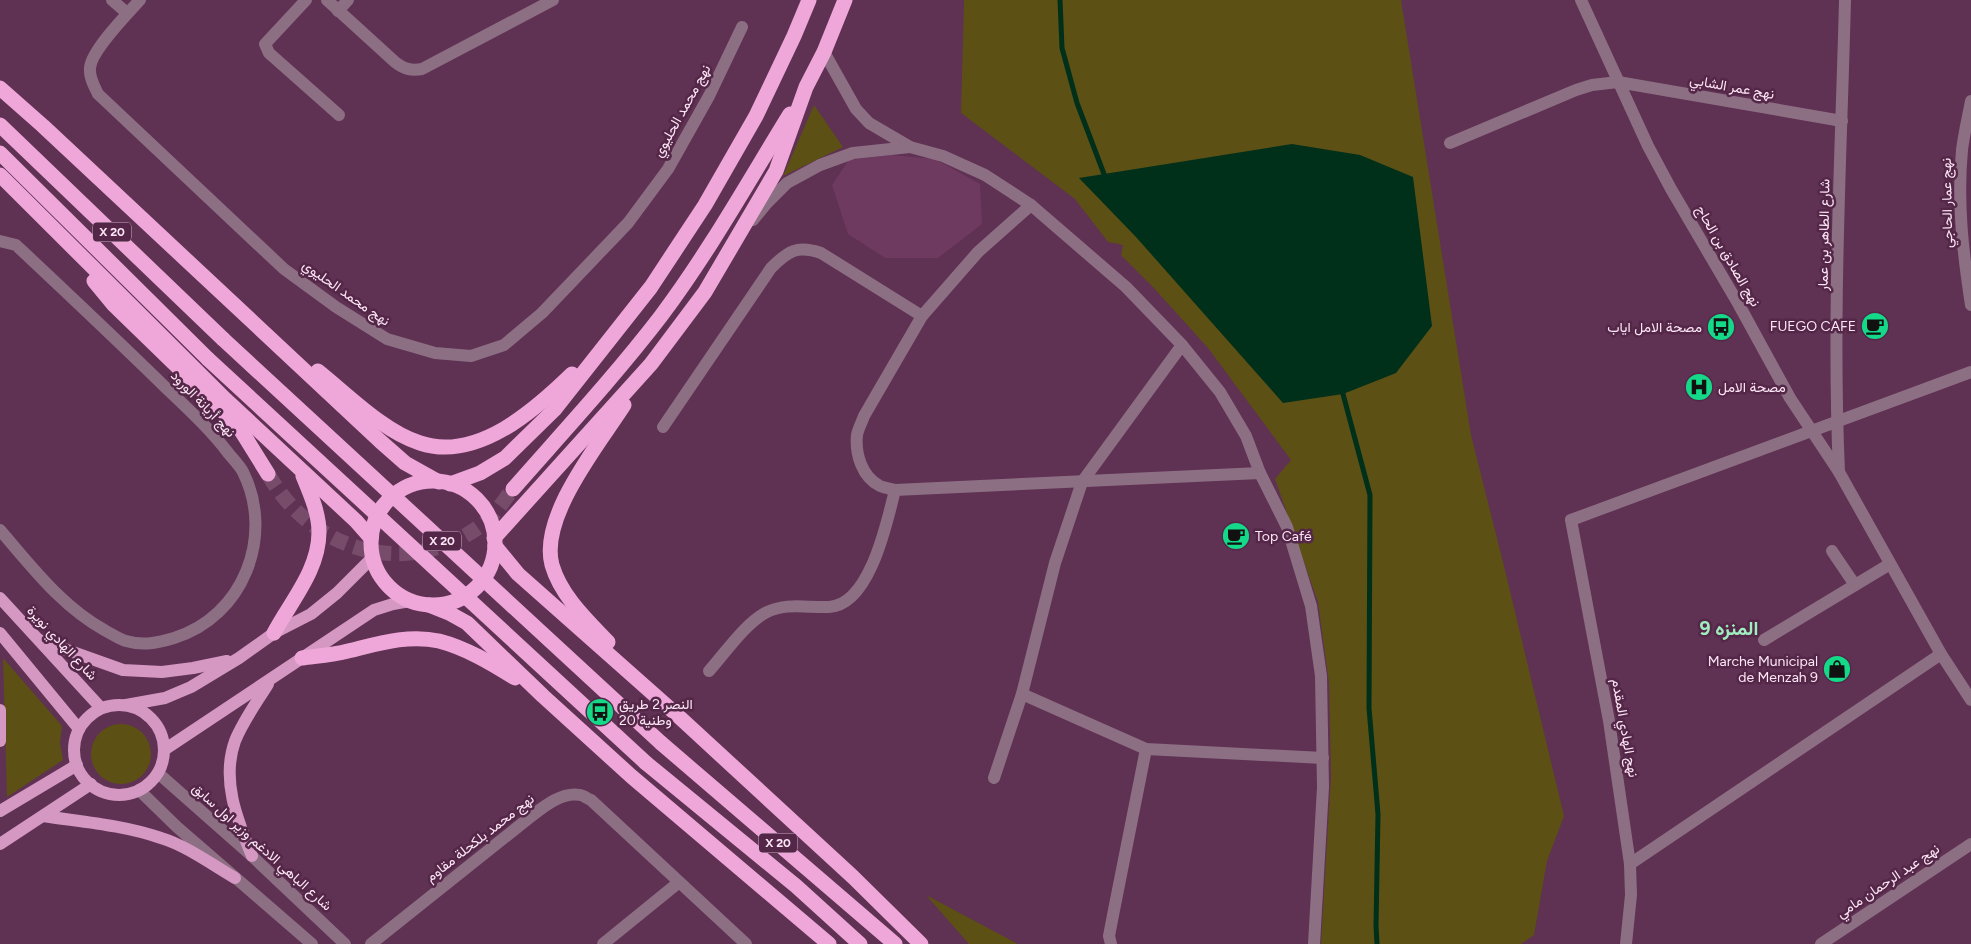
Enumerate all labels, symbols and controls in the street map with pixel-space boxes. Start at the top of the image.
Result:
street label: نهج محمد الحليوي [650,62,717,162]
street label: نهج عمر الشابي [1688,71,1776,106]
street label: نهج عمار الحاجي [1938,158,1959,248]
street label: شارع الطاهر بن عمار [1815,179,1835,292]
street label: نهج الصادق بن الحاج [1690,202,1764,311]
road number: X 20 [93,222,131,242]
street label: نهج محمد الحليوي [297,256,393,332]
cafe icon: FUEGO CAFE [1860,311,1890,341]
bus stop icon: مصحة الامل اياب [1706,312,1736,342]
place label: FUEGO CAFE [1770,318,1856,335]
place label: مصحة الامل اياب [1607,319,1702,336]
street label: نهج أريانة الورود [166,367,239,442]
hospital icon: مصحة الامل [1684,372,1714,402]
place label: مصحة الامل [1718,379,1786,396]
cafe icon: Top Café [1221,521,1251,551]
place label: Top Café [1255,528,1312,545]
road number: X 20 [423,532,461,550]
street label: شارع الهادي نويرة [21,602,101,686]
district label: المنزه 9 [1700,617,1758,641]
place label: Marche Municipal de Menzah 9 [1708,653,1818,686]
shop icon: Marche Municipal de Menzah 9 [1822,654,1852,684]
street label: نهج الهادي المقدم [1605,677,1642,779]
place label: النصر 2 طريق وطنية 20 [619,696,693,729]
bus stop icon: النصر 2 طريق وطنية 20 [585,697,615,727]
street label: شارع الباهي الادغم وزير اول سابق [186,780,336,917]
street label: نهج محمد بلكحلة مقاوم [422,790,539,887]
road number: X 20 [759,834,797,852]
street label: نهج عبد الرحمان مامي [1833,840,1944,924]

